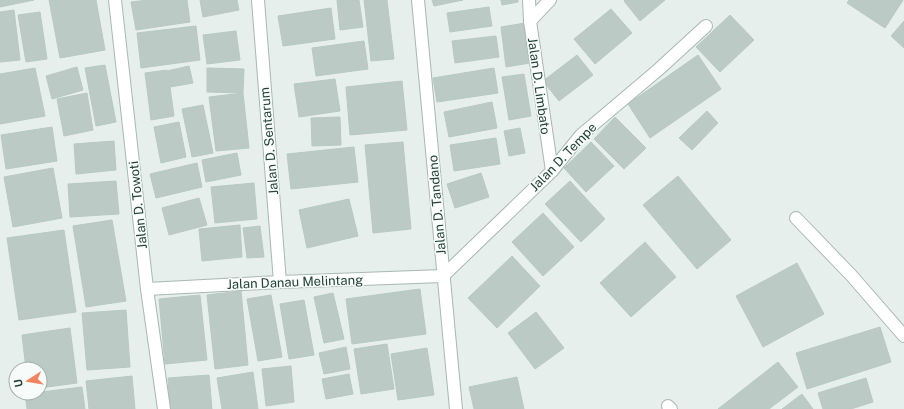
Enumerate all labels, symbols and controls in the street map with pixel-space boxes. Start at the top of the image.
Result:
street label: Jalan D. Limbato [525,37,553,135]
street label: Jalan D. Sentarum [257,86,281,196]
street label: Jalan D. Tempe [527,120,599,194]
street label: Jalan D. Tandano [425,154,449,256]
street label: Jalan D. Towoti [126,160,150,250]
street label: Jalan Danau Melintang [227,272,363,292]
north arrow [8,361,48,401]
text: U [12,378,25,388]

